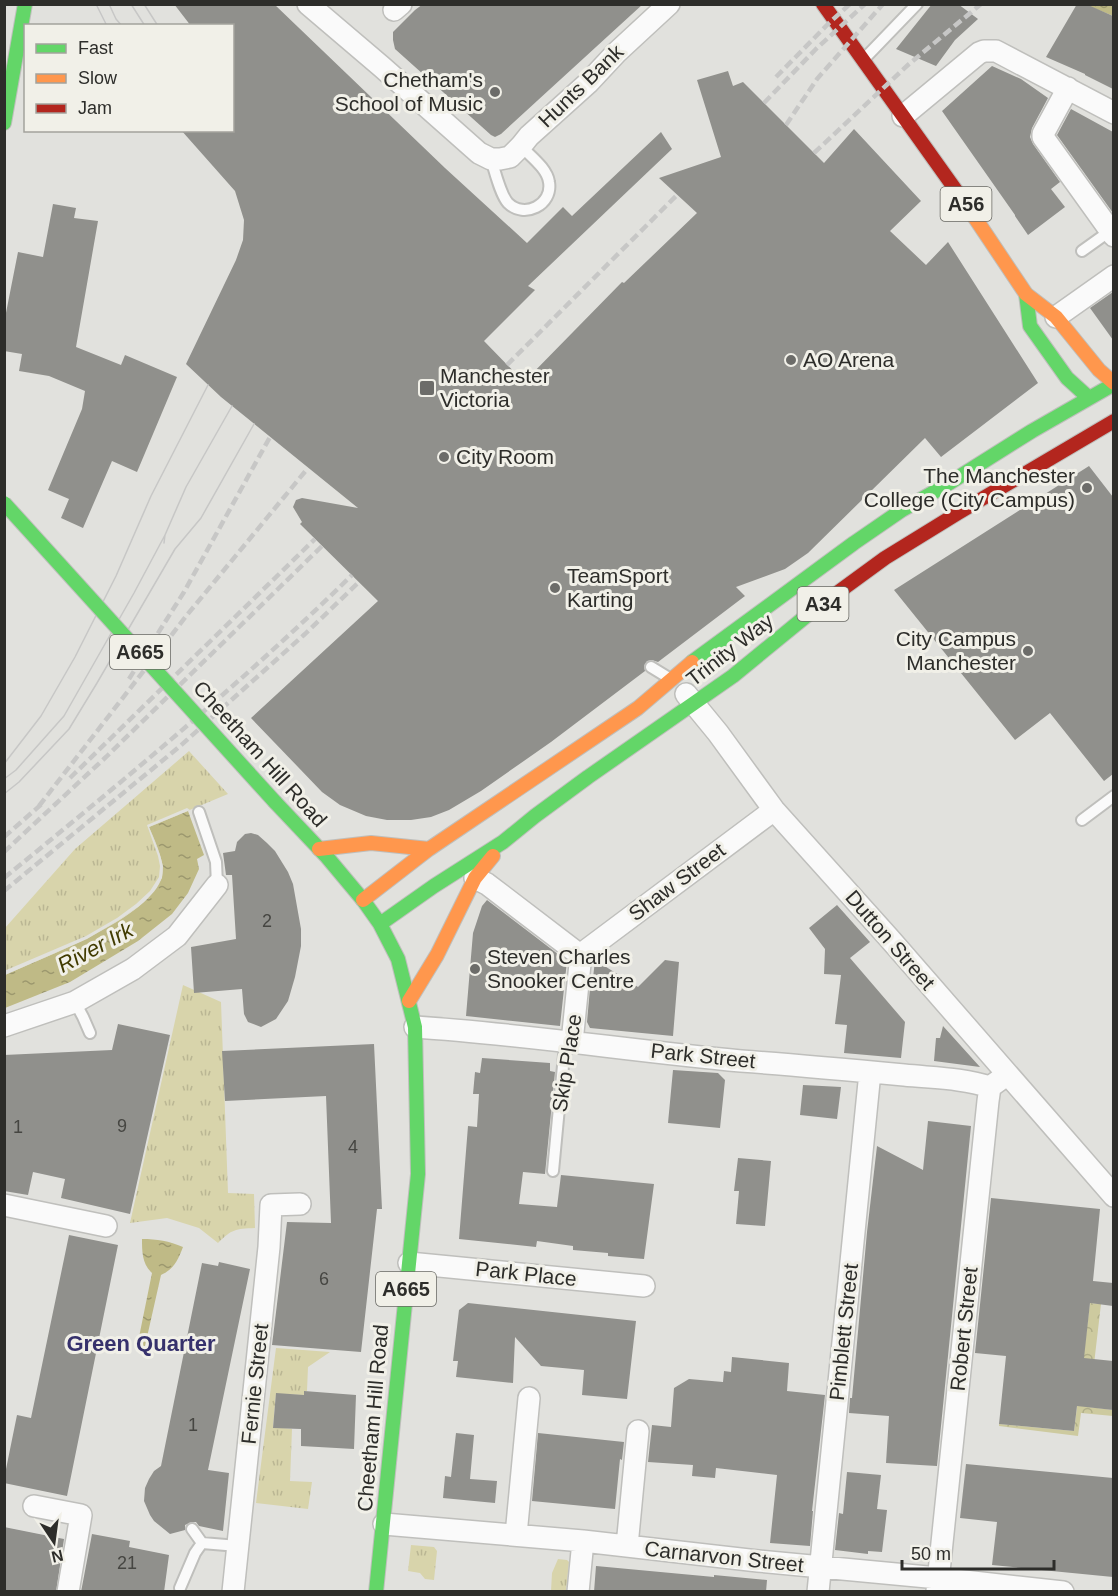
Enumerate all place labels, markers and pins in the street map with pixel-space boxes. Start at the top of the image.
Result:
place label: Chetham's School of Music [335,68,483,115]
marker: Chetham's School of Music [488,85,502,99]
place label: AO Arena [803,348,894,371]
marker: AO Arena [784,353,798,367]
place label: Manchester Victoria [440,364,550,411]
marker: Manchester Victoria [418,379,436,397]
place label: City Room [456,445,554,468]
marker: City Room [437,450,451,464]
place label: The Manchester College (City Campus) [864,464,1075,511]
marker: The Manchester College (City Campus) [1080,481,1094,495]
place label: TeamSport Karting [567,564,669,611]
marker: TeamSport Karting [548,581,562,595]
place label: City Campus Manchester [896,627,1016,674]
marker: City Campus Manchester [1021,644,1035,658]
place label: Steven Charles Snooker Centre [487,945,634,992]
marker: Steven Charles Snooker Centre [468,962,482,976]

